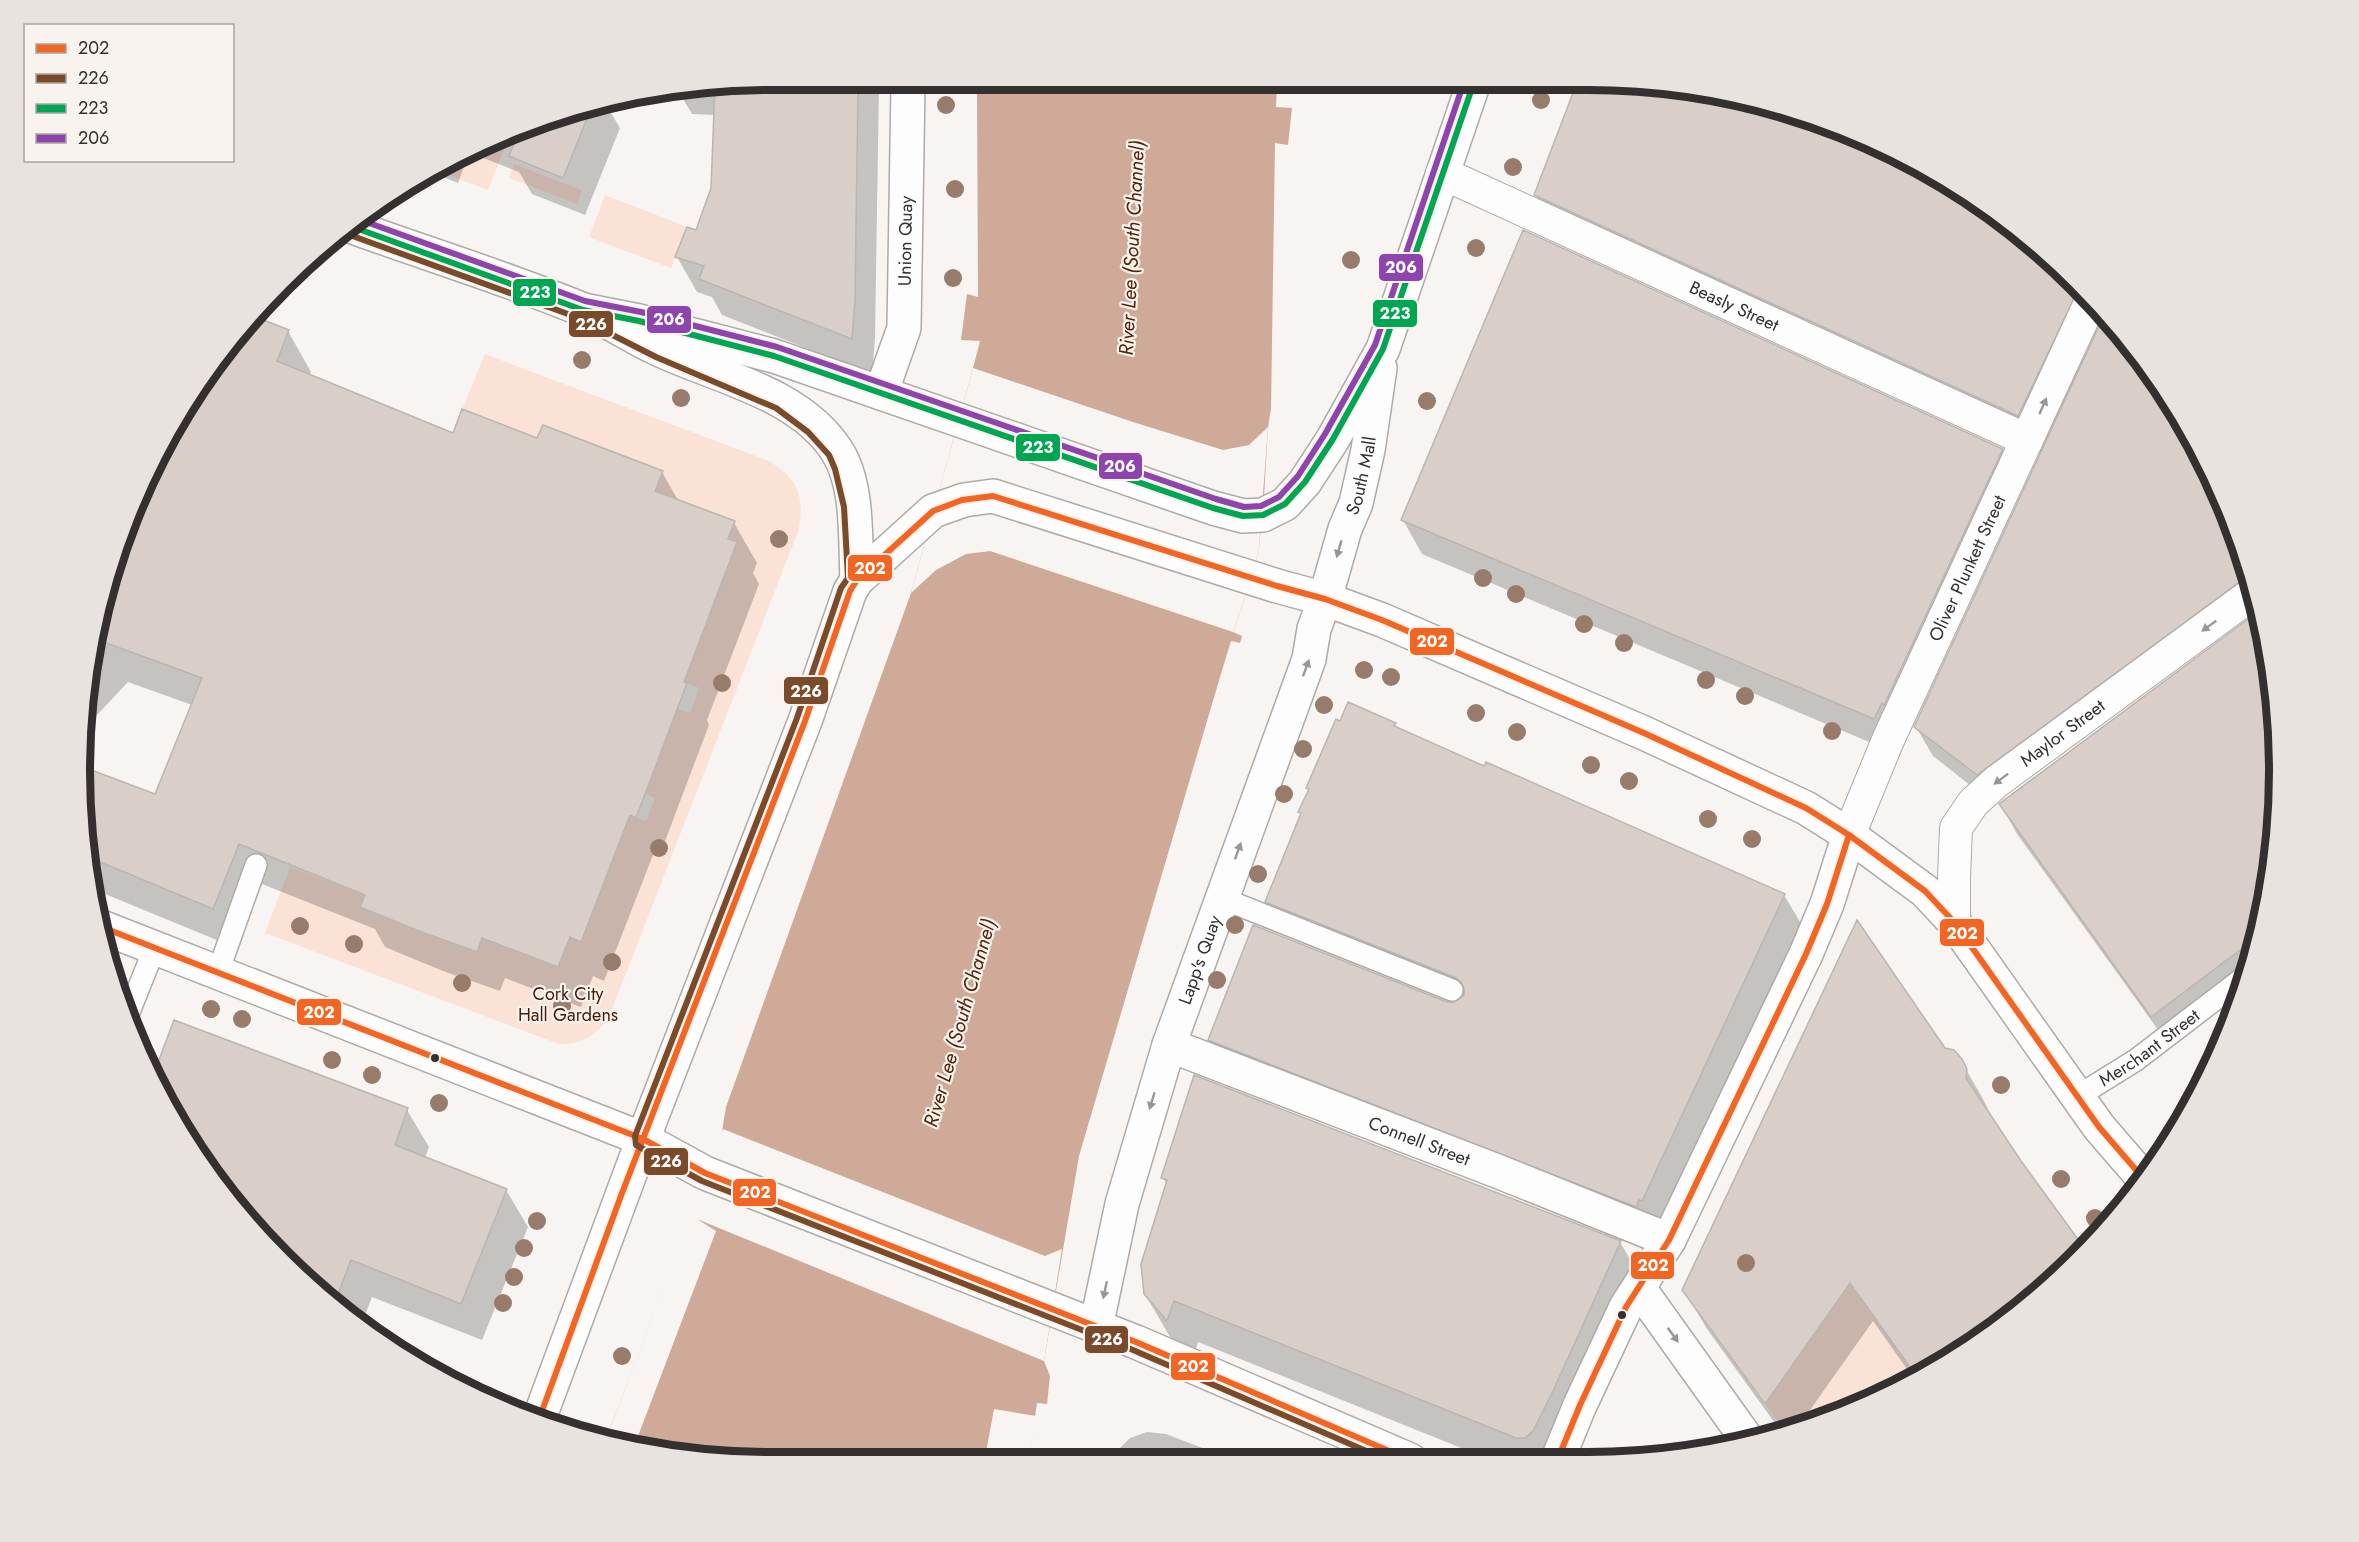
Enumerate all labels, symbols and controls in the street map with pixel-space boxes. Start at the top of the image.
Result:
legend [24,24,234,162]
text: 202 [78,35,109,61]
text: 226 [78,65,109,91]
text: 223 [78,95,108,121]
text: 206 [78,125,109,151]
water label: River Lee (South Channel) [1112,140,1152,356]
street label: Union Quay [892,196,919,286]
line badge: 206 [1378,253,1424,282]
text: 206 [1385,256,1417,279]
street label: Beasly Street [1685,275,1784,338]
line badge: 223 [512,278,557,307]
text: 223 [520,281,551,304]
line badge: 223 [1372,299,1418,328]
text: 223 [1380,302,1411,325]
line badge: 206 [646,305,692,334]
text: 206 [653,308,685,331]
line badge: 226 [568,310,614,338]
text: 226 [575,313,607,336]
one-way arrow [2038,398,2047,415]
line badge: 223 [1015,433,1061,462]
street label: South Mall [1339,435,1383,519]
text: 223 [1023,436,1054,459]
line badge: 206 [1098,452,1143,480]
text: 206 [1104,455,1136,478]
street label: Oliver Plunkett Street [1922,490,2013,646]
one-way arrow [1334,540,1343,558]
line badge: 202 [847,554,893,582]
text: 202 [854,557,886,580]
one-way arrow [2201,620,2217,632]
line badge: 202 [1409,627,1455,656]
text: 202 [1416,630,1448,653]
one-way arrow [1301,659,1311,677]
line badge: 226 [783,676,829,705]
text: 226 [790,680,822,703]
street label: Maylor Street [2015,693,2111,773]
one-way arrow [1993,773,2009,785]
one-way arrow [1234,842,1244,860]
street label: Lapp's Quay [1172,912,1228,1008]
water label: River Lee (South Channel) [916,916,1004,1130]
line badge: 202 [1939,918,1985,947]
text: 202 [1946,922,1978,945]
park label: Cork City Hall Gardens [518,981,618,1028]
line badge: 202 [296,998,342,1026]
text: 202 [303,1001,335,1024]
street label: Merchant Street [2094,1002,2206,1093]
unlabelled marker [429,1052,441,1064]
one-way arrow [1147,1092,1156,1110]
street label: Connell Street [1365,1110,1474,1173]
line badge: 226 [643,1147,689,1176]
text: 226 [650,1150,682,1173]
line badge: 202 [732,1178,777,1207]
text: 202 [739,1181,771,1204]
line badge: 202 [1630,1251,1675,1280]
text: 202 [1637,1254,1669,1277]
one-way arrow [1099,1280,1109,1299]
unlabelled marker [1616,1309,1628,1321]
line badge: 226 [1084,1325,1129,1354]
one-way arrow [1667,1327,1679,1343]
text: 226 [1091,1328,1123,1351]
line badge: 202 [1170,1352,1216,1381]
text: 202 [1177,1355,1209,1378]

